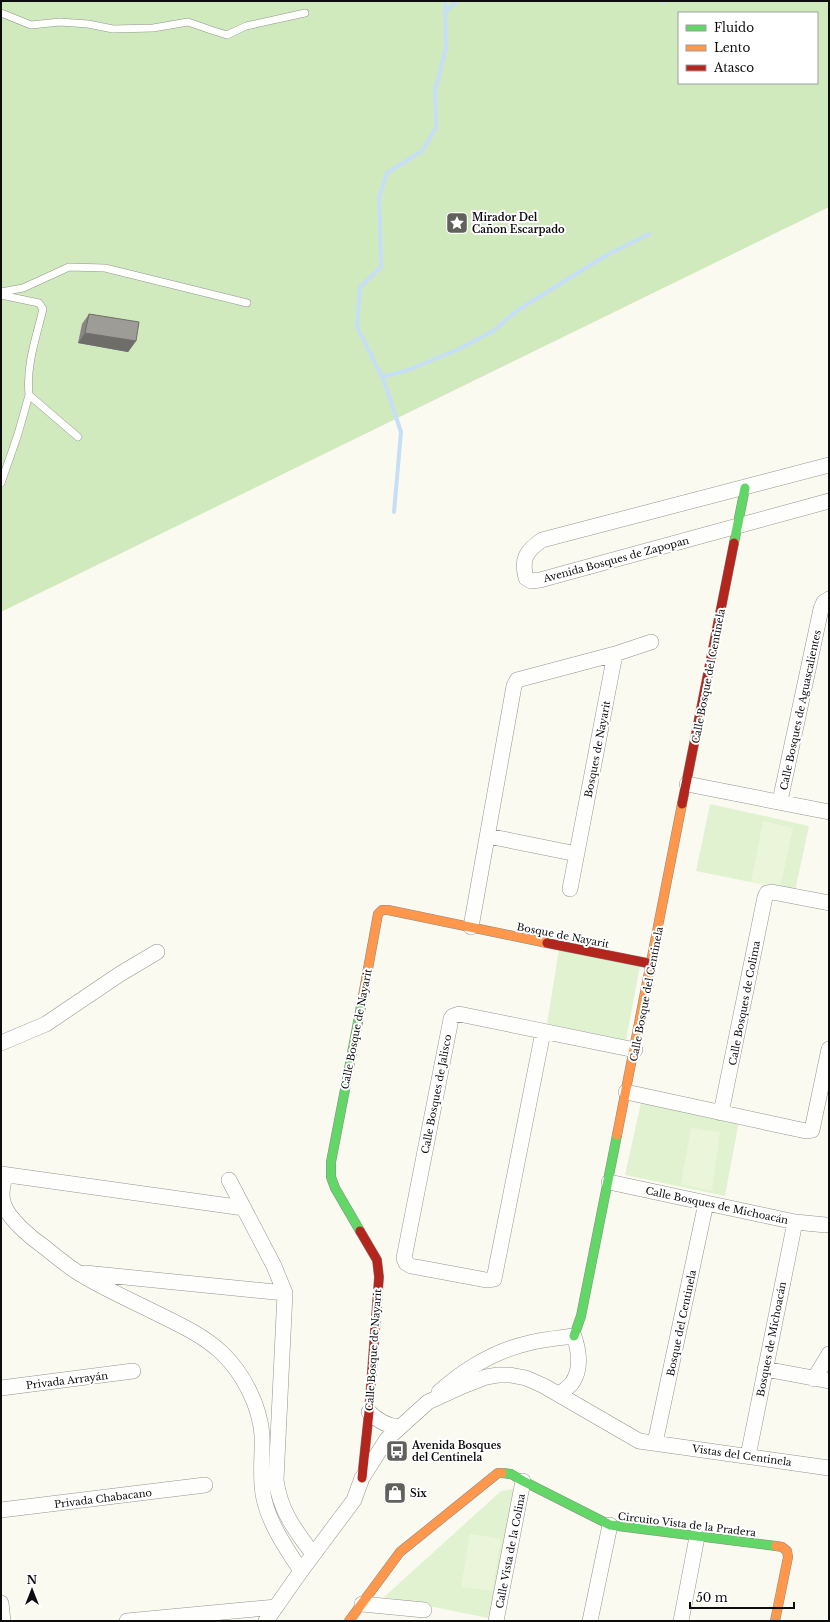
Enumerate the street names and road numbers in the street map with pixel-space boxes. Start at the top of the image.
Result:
street label: Avenida Bosques de Zapopan [541,534,691,585]
street label: Calle Bosque del Centinela [689,607,728,745]
street label: Calle Bosques de Aguascalientes [777,628,824,791]
street label: Bosques de Nayarit [582,699,613,799]
street label: Bosque de Nayarit [516,920,610,951]
street label: Calle Bosque del Centinela [627,925,666,1063]
street label: Calle Bosques de Colima [726,939,763,1066]
street label: Calle Bosque de Nayarit [338,968,375,1090]
street label: Calle Bosques de Jalisco [419,1033,455,1155]
street label: Calle Bosques de Michoacán [644,1184,790,1227]
street label: Bosque del Centinela [664,1268,699,1377]
street label: Bosques de Michoacán [754,1280,789,1398]
street label: Calle Bosque de Nayarit [363,1288,384,1412]
street label: Privada Arrayán [25,1369,109,1392]
street label: Vistas del Centinela [690,1442,793,1469]
street label: Privada Chabacano [53,1486,153,1511]
street label: Calle Vista de la Colina [493,1492,528,1610]
street label: Circuito Vista de la Pradera [617,1510,757,1539]

